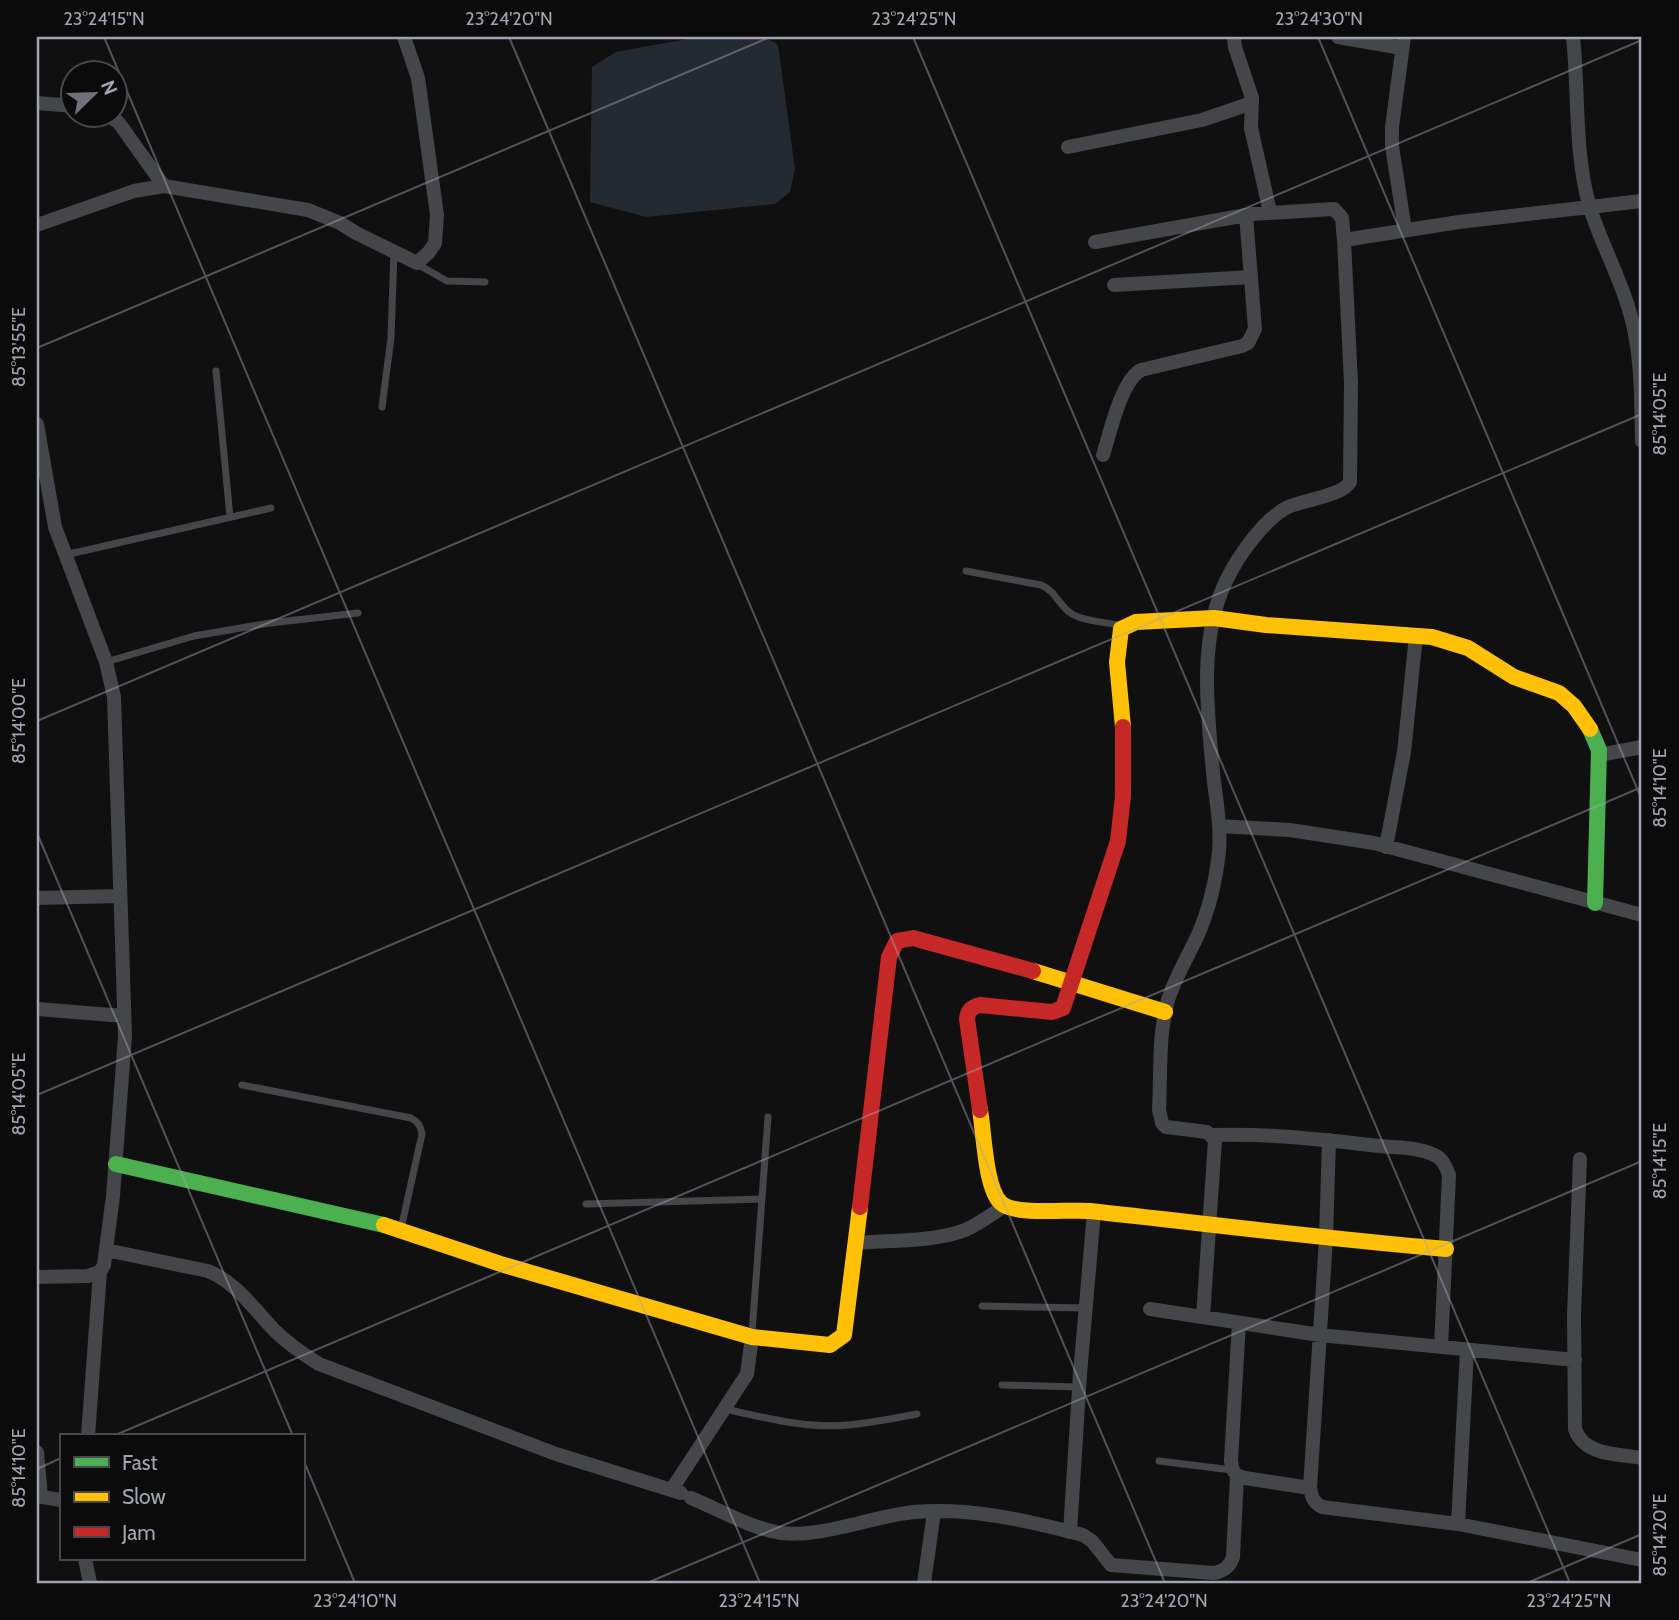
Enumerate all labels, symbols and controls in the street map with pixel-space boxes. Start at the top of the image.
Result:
text: 23°24'15"N [63,8,145,30]
text: 23°24'20"N [465,8,553,30]
text: 23°24'25"N [872,8,956,30]
text: 23°24'30"N [1275,8,1363,30]
north arrow [60,60,130,130]
text: N [96,77,122,98]
text: 85°13'55"E [8,307,30,387]
text: 85°14'05"E [1649,372,1671,456]
text: 85°14'00"E [8,678,30,764]
text: 85°14'10"E [1649,748,1671,828]
text: 85°14'05"E [8,1052,30,1136]
text: 85°14'15"E [1649,1123,1671,1199]
text: 85°14'10"E [8,1428,30,1508]
legend [60,1434,304,1560]
text: Fast [122,1450,158,1475]
text: Slow [122,1484,166,1509]
text: 85°14'20"E [1649,1494,1671,1576]
text: Jam [121,1520,156,1545]
text: 23°24'10"N [313,1590,397,1612]
text: 23°24'15"N [718,1590,800,1612]
text: 23°24'20"N [1120,1590,1208,1612]
text: 23°24'25"N [1527,1590,1611,1612]

